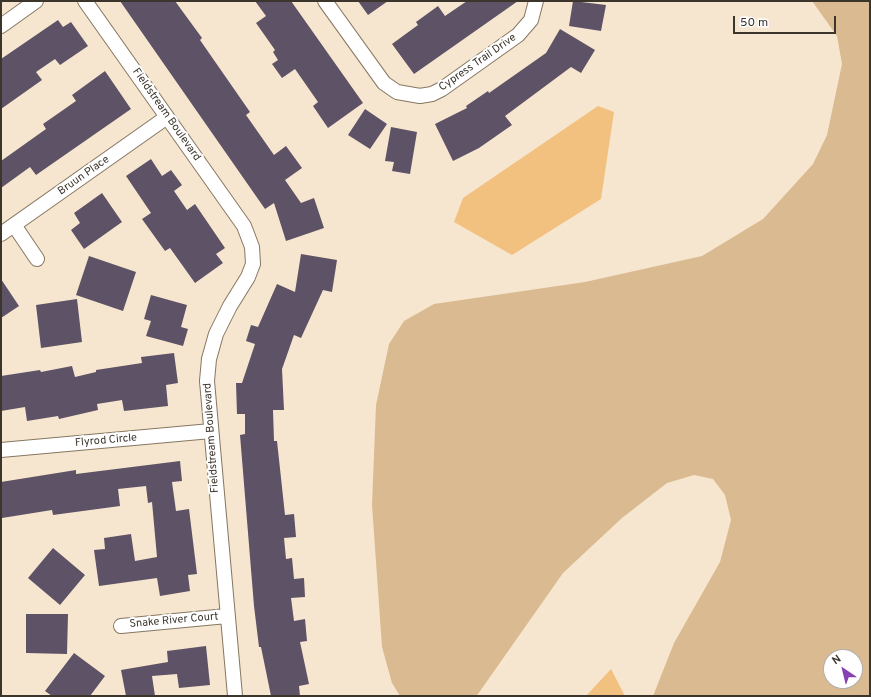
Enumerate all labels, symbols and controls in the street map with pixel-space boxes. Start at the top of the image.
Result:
scale bar [735,8,838,34]
text: 50 m [740,15,768,31]
street label: Cypress Trail Drive [437,31,519,95]
street label: Fieldstream Boulevard [129,66,203,164]
street label: Bruun Place [56,153,112,199]
street label: Fieldstream Boulevard [202,383,222,493]
street label: Flyrod Circle [74,432,138,450]
street label: Snake River Court [129,611,219,631]
north arrow [823,649,863,689]
text: N [829,652,844,668]

